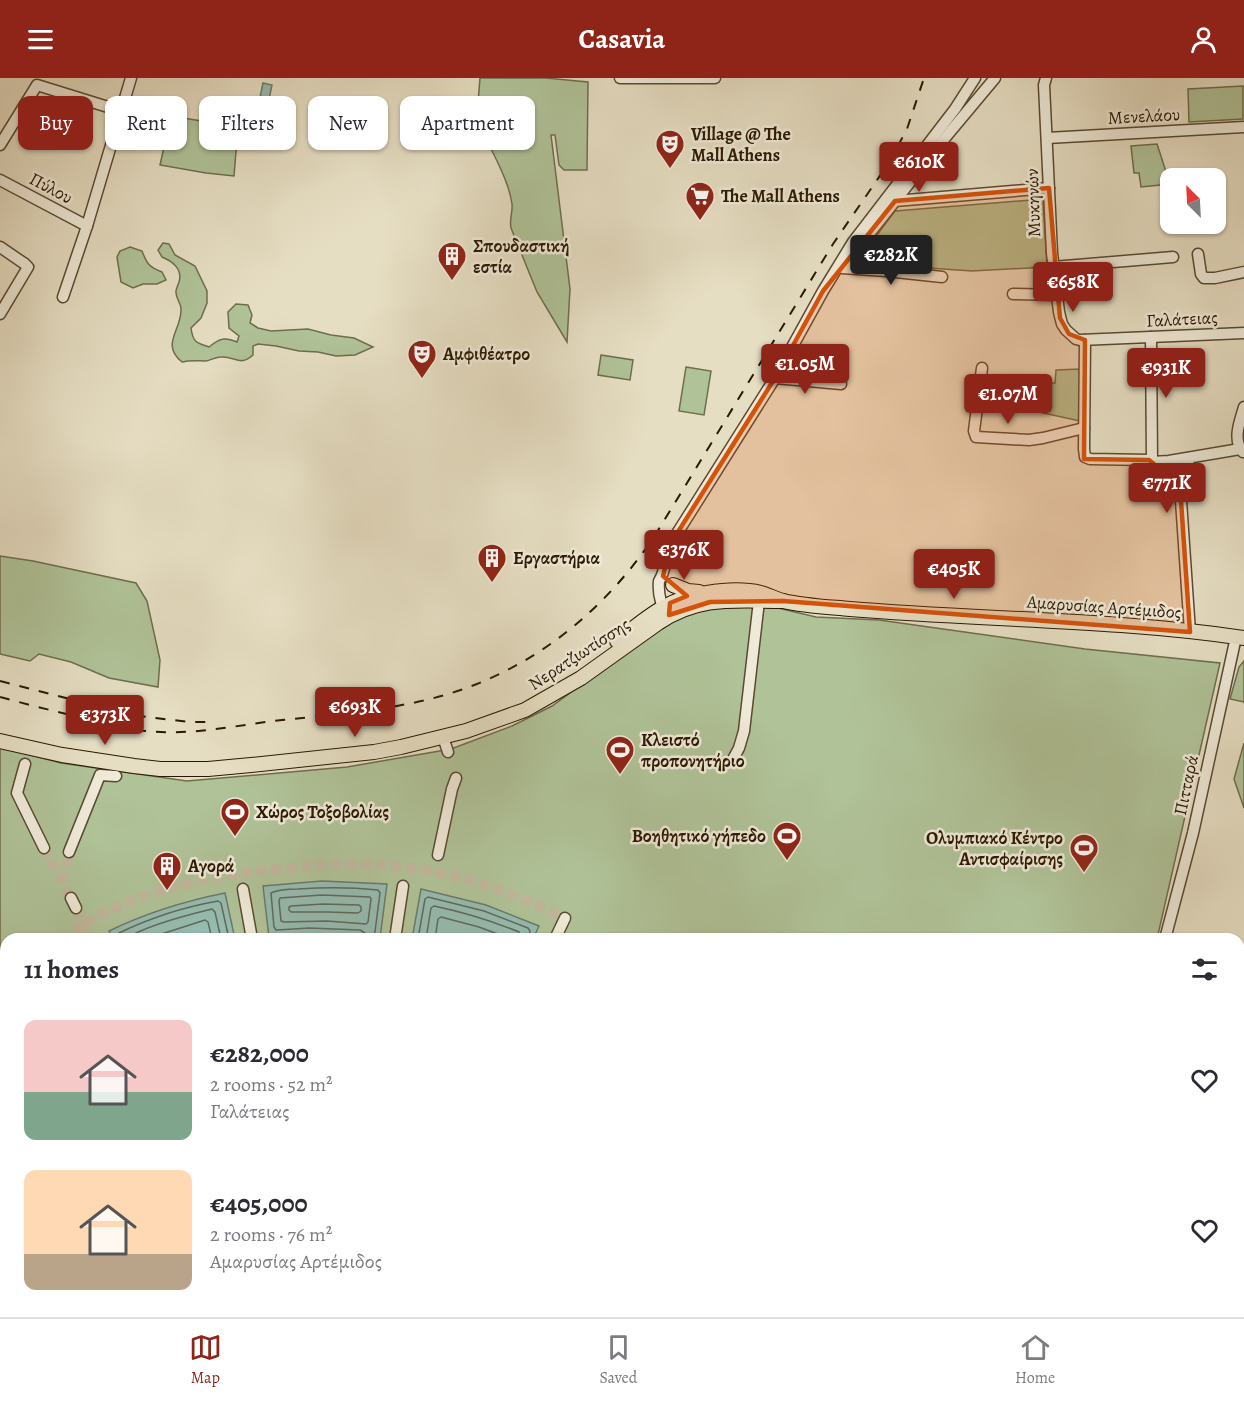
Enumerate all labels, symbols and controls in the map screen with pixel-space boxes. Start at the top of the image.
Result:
text: Casavia [579,21,665,57]
icon: menu [24,23,57,56]
icon: person [1187,23,1220,56]
chip: Buy [18,96,93,150]
chip: Rent [105,96,187,150]
chip: Filters [199,96,296,150]
chip: New [308,96,388,150]
chip: Apartment [400,96,535,150]
street label: Μενελάου [1107,102,1181,130]
place label: Village @ The Mall Athens [690,122,791,167]
theatre icon: Village @ The Mall Athens [654,128,686,170]
pin: €610K [877,142,961,193]
text: €610K [893,148,945,175]
street label: Πύλου [25,167,77,209]
street label: Μυκηνών [1020,168,1046,238]
north arrow [1160,168,1226,234]
map controls [1160,168,1226,234]
supermarket icon: The Mall Athens [684,180,716,222]
place label: The Mall Athens [721,184,840,208]
place label: Σπουδαστική εστία [473,234,569,279]
pin: €282K [849,235,933,286]
building icon: Σπουδαστική εστία [436,240,468,282]
text: €282K [864,241,918,268]
pin: €658K [1031,262,1115,313]
text: €658K [1047,268,1099,295]
street label: Γαλάτειας [1146,305,1218,333]
theatre icon: Αμφιθέατρο [406,338,438,380]
place label: Αμφιθέατρο [442,342,530,366]
pin: €1.05M [756,344,854,395]
pin: €931K [1124,348,1208,399]
text: €1.05M [775,350,835,377]
text: €931K [1141,354,1191,381]
pin: €1.07M [959,374,1057,425]
text: €1.07M [978,380,1038,407]
pin: €771K [1125,463,1209,514]
text: €771K [1143,469,1191,496]
pin: €376K [642,530,726,581]
text: €376K [658,536,710,563]
building icon: Εργαστήρια [476,542,508,584]
place label: Εργαστήρια [513,546,600,570]
pin: €405K [912,549,996,600]
text: €405K [928,555,980,582]
street label: Αμαρυσίας Αρτέμιδος [1025,590,1182,624]
street label: Νερατζιωτίσσης [524,612,634,696]
pin: €693K [313,687,397,738]
text: €693K [329,693,381,720]
pin: €373K [63,695,147,746]
text: €373K [80,701,130,728]
place label: Κλειστό προπονητήριο [641,728,745,773]
sports icon: Κλειστό προπονητήριο [604,734,636,776]
street label: Πιτταρά [1168,752,1204,817]
sports icon: Χώρος Τοξοβολίας [219,796,251,838]
place label: Χώρος Τοξοβολίας [256,800,389,824]
sports icon: Βοηθητικό γήπεδο [771,820,803,862]
place label: Βοηθητικό γήπεδο [632,824,766,848]
place label: Ολυμπιακό Κέντρο Αντισφαίρισης [926,826,1063,871]
sports icon: Ολυμπιακό Κέντρο Αντισφαίρισης [1068,832,1100,874]
building icon: Αγορά [151,850,183,892]
place label: Αγορά [187,854,235,878]
text: 11 homes [24,952,119,987]
icon: filters [1188,953,1221,986]
text: €282,000 [210,1036,309,1071]
icon: home [72,1044,144,1116]
icon: heart [1188,1064,1221,1097]
text: 2 rooms · 52 m² [210,1071,333,1098]
text: Γαλάτειας [210,1098,289,1125]
text: €405,000 [210,1186,308,1221]
icon: home [72,1194,144,1266]
icon: heart [1188,1214,1221,1247]
text: 2 rooms · 76 m² [210,1221,332,1248]
text: Αμαρυσίας Αρτέμιδος [210,1248,382,1275]
tab: Map [189,1331,222,1389]
tab: Saved [599,1331,637,1389]
tab: Home [1015,1331,1055,1389]

